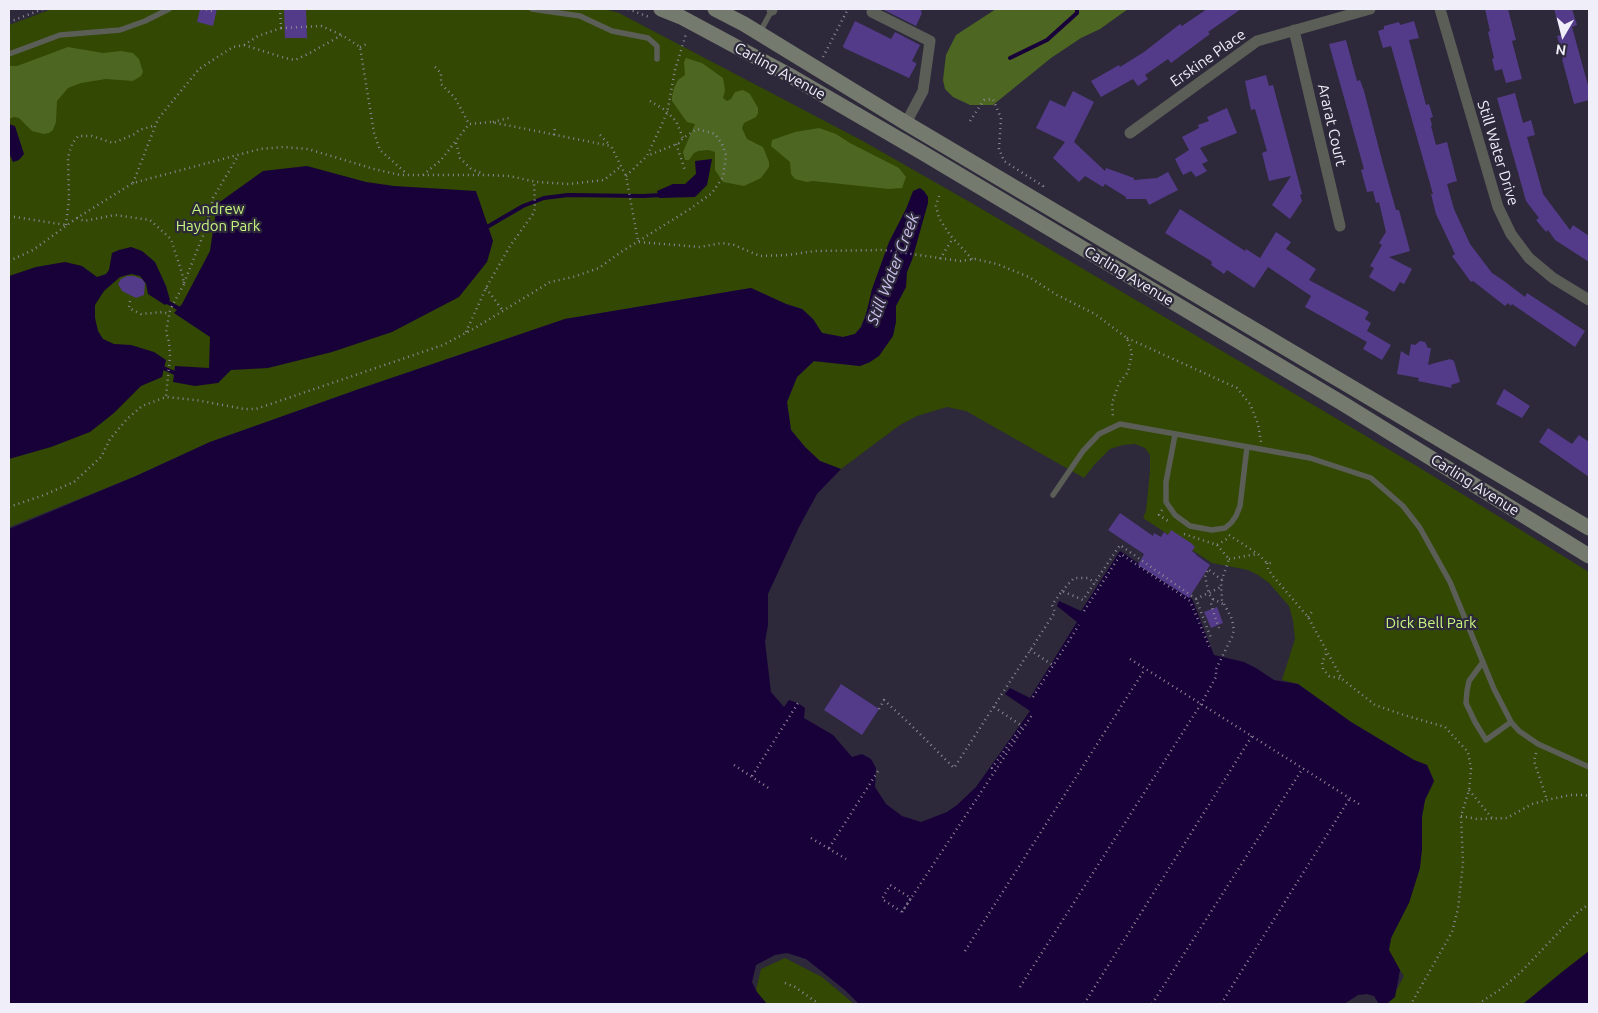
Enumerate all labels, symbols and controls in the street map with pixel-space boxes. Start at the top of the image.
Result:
north arrow [1538,10,1588,60]
street label: Erskine Place [1167,25,1249,91]
street label: Carling Avenue [731,39,829,103]
text: N [1555,41,1567,59]
street label: Ararat Court [1314,82,1350,168]
street label: Still Water Drive [1474,98,1522,208]
park label: Andrew Haydon Park [176,200,260,235]
water label: Still Water Creek [863,210,923,328]
street label: Carling Avenue [1081,242,1177,310]
street label: Carling Avenue [1427,451,1523,519]
park label: Dick Bell Park [1385,614,1477,632]

